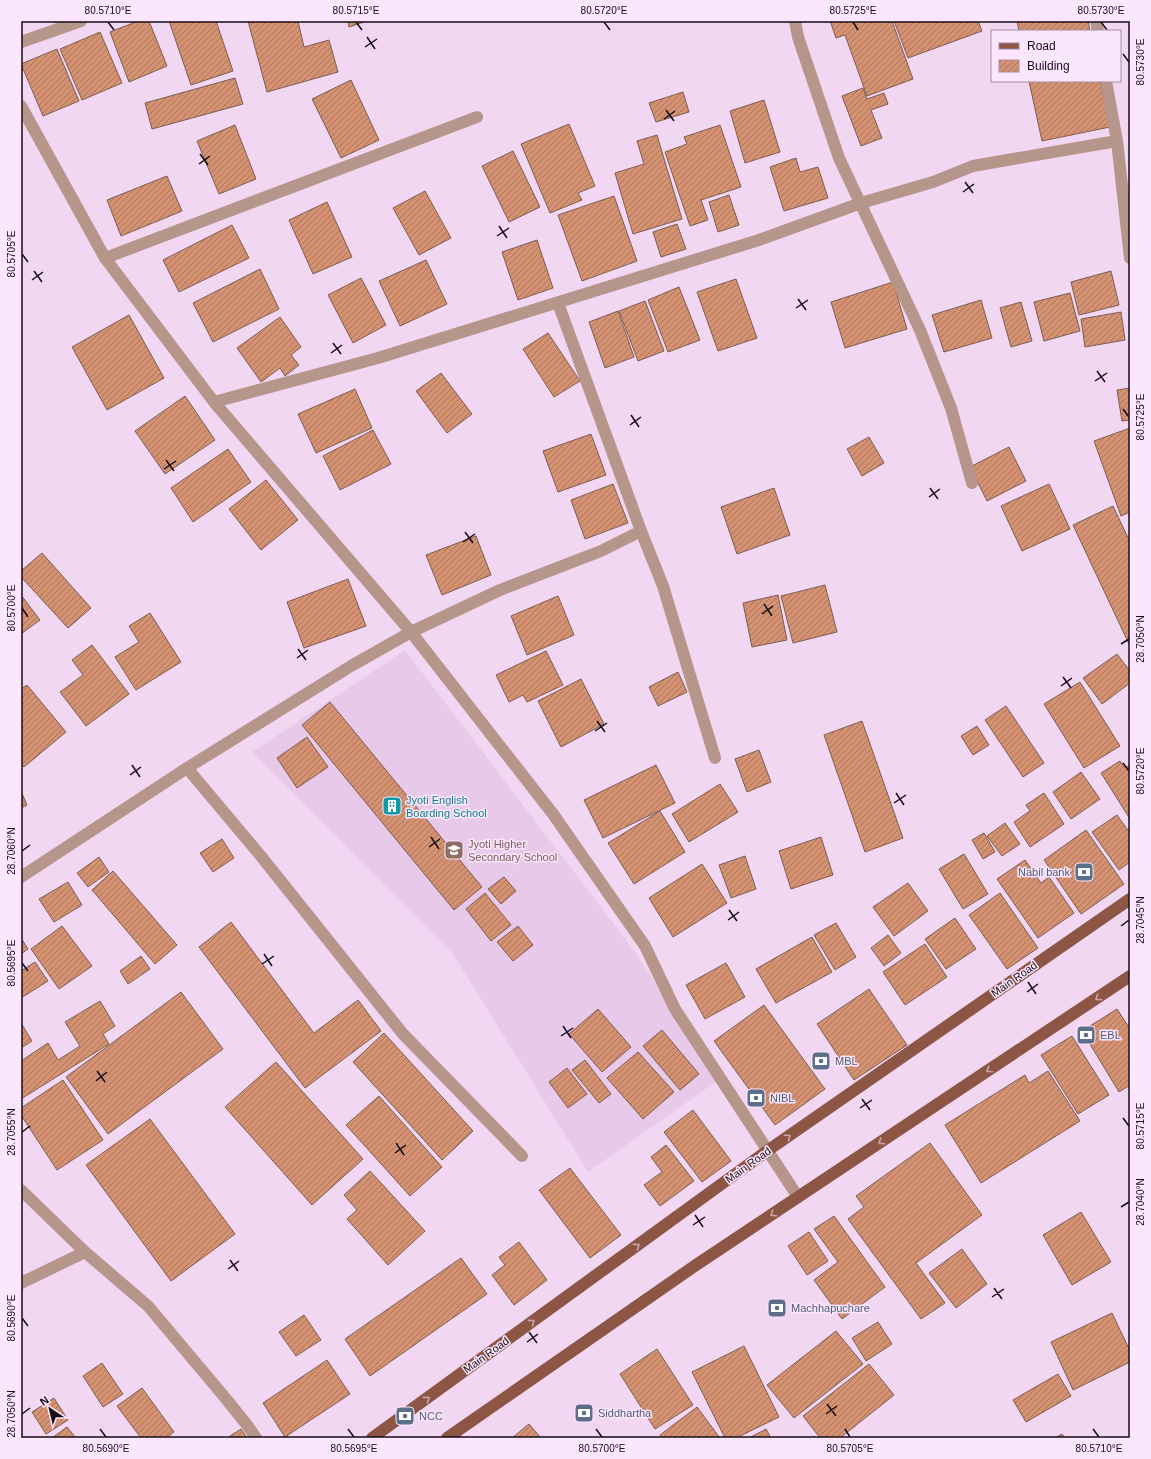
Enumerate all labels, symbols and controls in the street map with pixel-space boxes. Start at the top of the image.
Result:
text: 80.5710°E [85,5,132,16]
text: 80.5715°E [333,5,380,16]
text: 80.5720°E [581,5,628,16]
text: 80.5725°E [830,5,877,16]
text: 80.5730°E [1078,5,1125,16]
legend [991,30,1121,82]
text: 80.5730°E [1135,38,1146,85]
text: Road [1027,39,1056,53]
text: Building [1027,59,1070,73]
text: 80.5705°E [6,230,17,277]
text: 80.5725°E [1135,393,1146,440]
text: 80.5700°E [6,584,17,631]
text: 28.7050°N [1135,615,1146,663]
text: 80.5720°E [1135,747,1146,794]
place label: Jyoti English Boarding School [406,794,487,819]
building icon: Jyoti English Boarding School [381,795,403,817]
text: 28.7060°N [6,827,17,875]
place label: Jyoti Higher Secondary School [468,838,557,863]
school or university icon: Jyoti Higher Secondary School [443,839,465,861]
bank icon: Nabil bank [1073,861,1095,883]
place label: Nabil bank [1018,866,1070,878]
text: 28.7045°N [1135,896,1146,944]
text: 80.5695°E [6,939,17,986]
street label: Main Road [989,959,1039,999]
one-way arrow [1095,993,1102,1000]
bank icon: EBL [1075,1024,1097,1046]
place label: EBL [1100,1029,1121,1041]
bank icon: MBL [810,1050,832,1072]
place label: MBL [835,1055,858,1067]
one-way arrow [986,1065,993,1073]
bank icon: NIBL [745,1087,767,1109]
place label: NIBL [770,1092,794,1104]
text: 80.5715°E [1135,1102,1146,1149]
text: 28.7055°N [6,1108,17,1156]
one-way arrow [783,1135,790,1142]
one-way arrow [878,1137,885,1145]
street label: Main Road [723,1145,773,1185]
text: 28.7040°N [1135,1178,1146,1226]
one-way arrow [770,1209,777,1217]
one-way arrow [633,1243,640,1251]
text: 80.5690°E [6,1294,17,1341]
bank icon: Machhapuchare [766,1297,788,1319]
place label: Machhapuchare [791,1302,870,1314]
one-way arrow [527,1320,534,1327]
street label: Main Road [461,1335,511,1375]
north arrow [30,1389,70,1429]
text: 28.7050°N [6,1390,17,1438]
text: N [38,1394,51,1408]
one-way arrow [422,1396,429,1403]
bank icon: Siddhartha [573,1402,595,1424]
bank icon: NCC [394,1405,416,1427]
place label: Siddhartha [598,1407,652,1419]
place label: NCC [419,1410,443,1422]
text: 80.5690°E [83,1443,130,1454]
text: 80.5695°E [331,1443,378,1454]
text: 80.5700°E [579,1443,626,1454]
text: 80.5705°E [827,1443,874,1454]
text: 80.5710°E [1076,1443,1123,1454]

